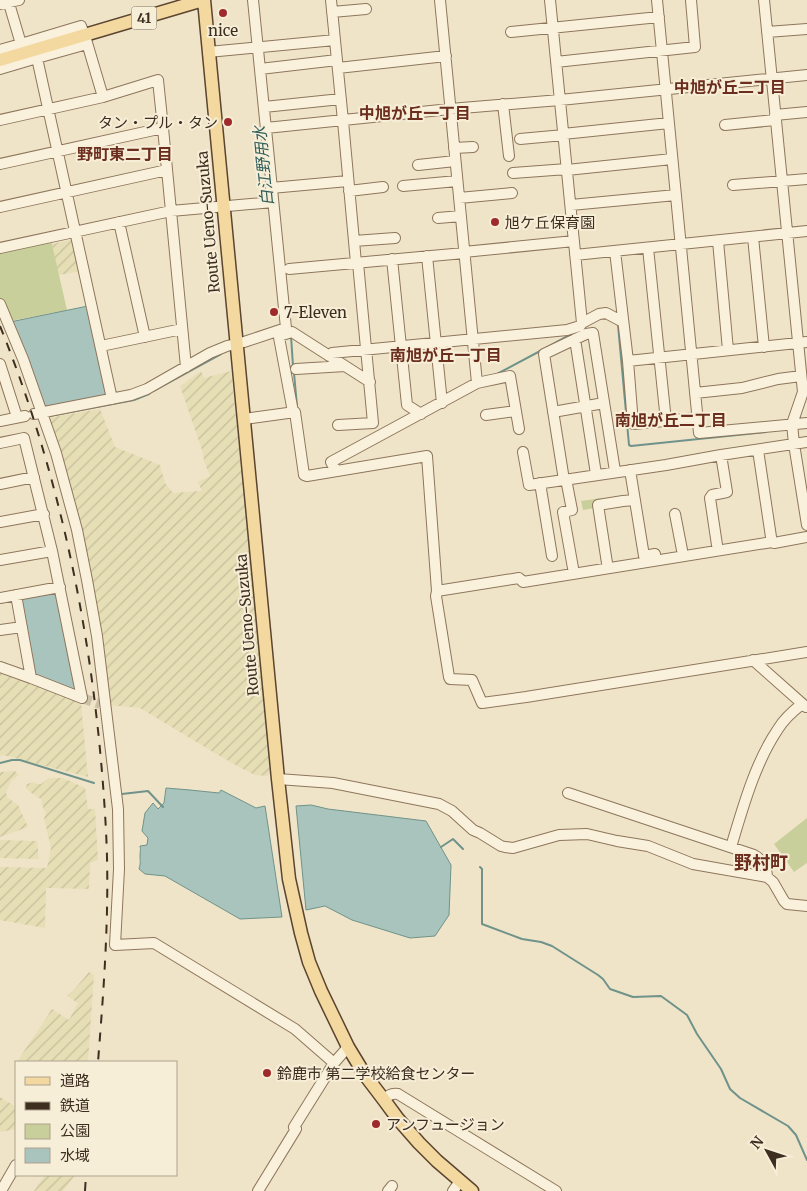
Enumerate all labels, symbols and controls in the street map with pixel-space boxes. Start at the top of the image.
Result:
road number: 41 [132,7,156,30]
marker: nice [217,7,229,19]
place label: nice [208,21,238,40]
district label: 中旭が丘二丁目 [674,77,786,97]
district label: 中旭が丘一丁目 [359,103,471,123]
place label: タン・プル・タン [98,113,218,132]
marker: タン・プル・タン [222,116,234,128]
water label: 白江野用水 [249,123,277,207]
district label: 野町東二丁目 [77,144,173,164]
street label: Route Ueno-Suzuka [192,150,224,294]
place label: 旭ケ丘保育園 [505,213,595,232]
marker: 旭ケ丘保育園 [489,216,501,228]
place label: 7-Eleven [284,303,347,322]
marker: 7-Eleven [268,306,280,318]
district label: 南旭が丘一丁目 [390,345,502,365]
district label: 南旭が丘二丁目 [615,410,727,430]
street label: Route Ueno-Suzuka [231,553,263,697]
district label: 野村町 [734,851,788,874]
legend [15,1061,178,1176]
place label: 鈴鹿市 第二学校給食センター [277,1064,476,1083]
marker: 鈴鹿市 第二学校給食センター [261,1067,273,1079]
text: 道路 [60,1071,90,1090]
text: 鉄道 [60,1096,90,1115]
place label: アンフュージョン [386,1115,505,1134]
marker: アンフュージョン [370,1118,382,1130]
text: 公園 [60,1121,90,1140]
north arrow [742,1126,792,1176]
text: N [747,1133,767,1153]
text: 水域 [60,1146,90,1165]

